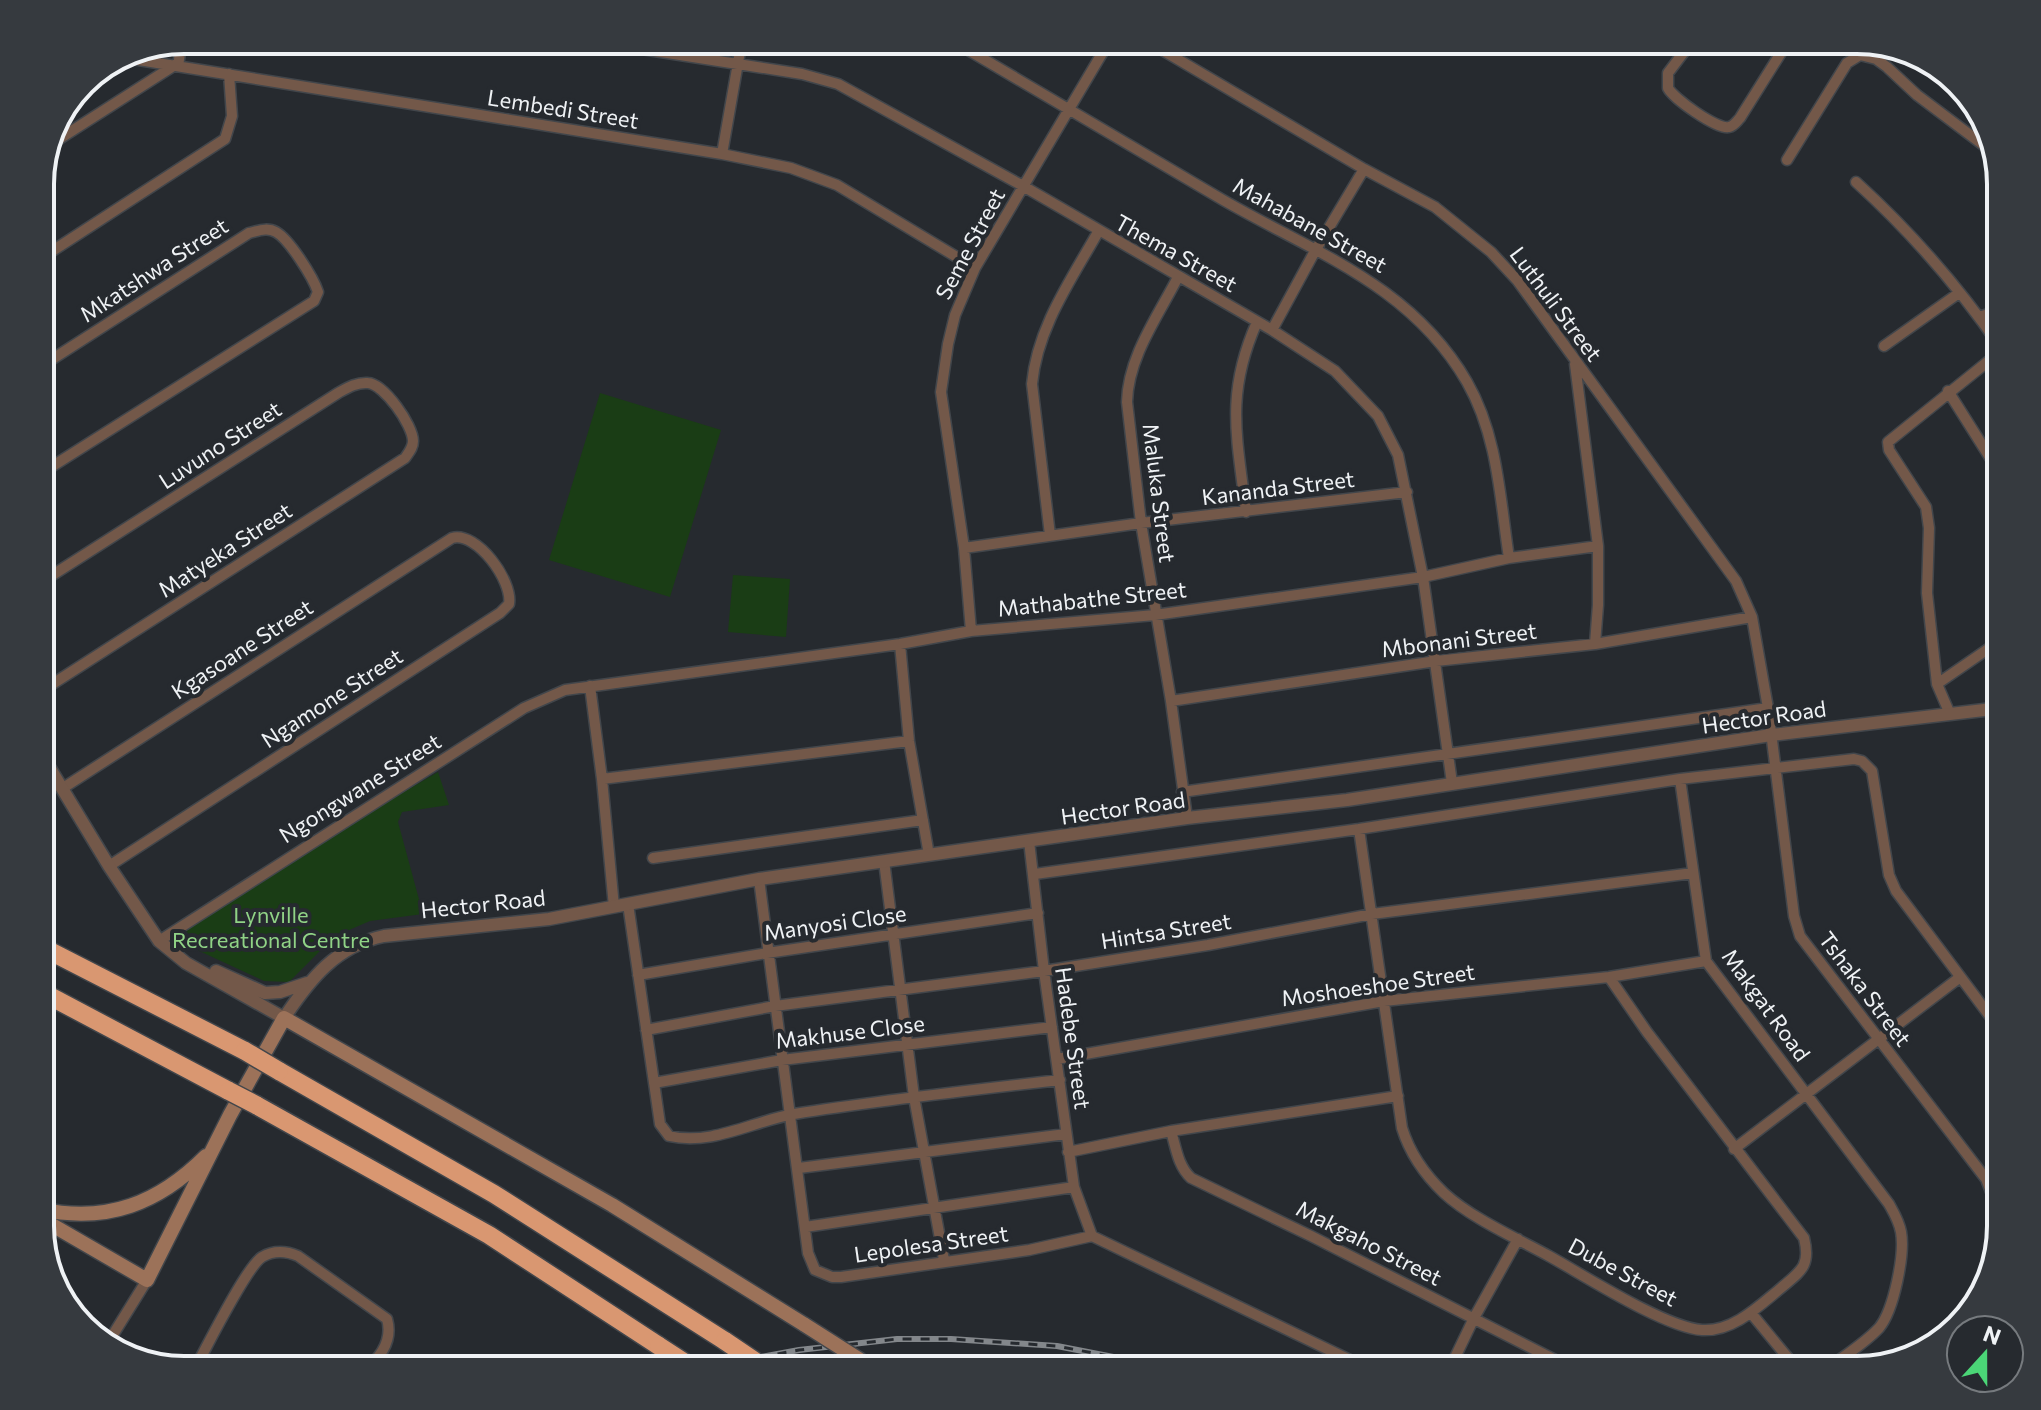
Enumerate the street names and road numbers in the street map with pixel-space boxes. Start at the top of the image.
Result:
street label: Lembedi Street [486,83,641,134]
street label: Mahabane Street [1229,171,1392,278]
street label: Seme Street [929,184,1010,304]
street label: Thema Street [1110,208,1242,297]
street label: Mkatshwa Street [75,212,233,328]
street label: Luthuli Street [1505,241,1608,366]
street label: Luvuno Street [153,395,286,494]
street label: Maluka Street [1138,422,1181,564]
street label: Kananda Street [1200,465,1356,510]
street label: Matyeka Street [153,496,297,603]
street label: Mathabathe Street [996,575,1188,622]
street label: Kgasoane Street [166,593,318,704]
street label: Mbonani Street [1380,617,1538,662]
street label: Ngamone Street [256,642,407,753]
street label: Hector Road [1700,694,1828,739]
street label: Ngongwane Street [274,727,446,848]
street label: Hector Road [1059,785,1187,830]
street label: Hector Road [419,884,547,923]
street label: Manyosi Close [762,899,908,946]
street label: Hintsa Street [1099,907,1233,954]
street label: Tshaka Street [1814,926,1917,1051]
street label: Makgat Road [1717,943,1816,1066]
street label: Moshoeshoe Street [1279,958,1476,1011]
street label: Hadebe Street [1050,965,1097,1111]
street label: Makhuse Close [774,1009,926,1054]
street label: Makgaho Street [1292,1194,1447,1291]
street label: Lepolesa Street [852,1219,1010,1268]
street label: Dube Street [1564,1232,1682,1312]

